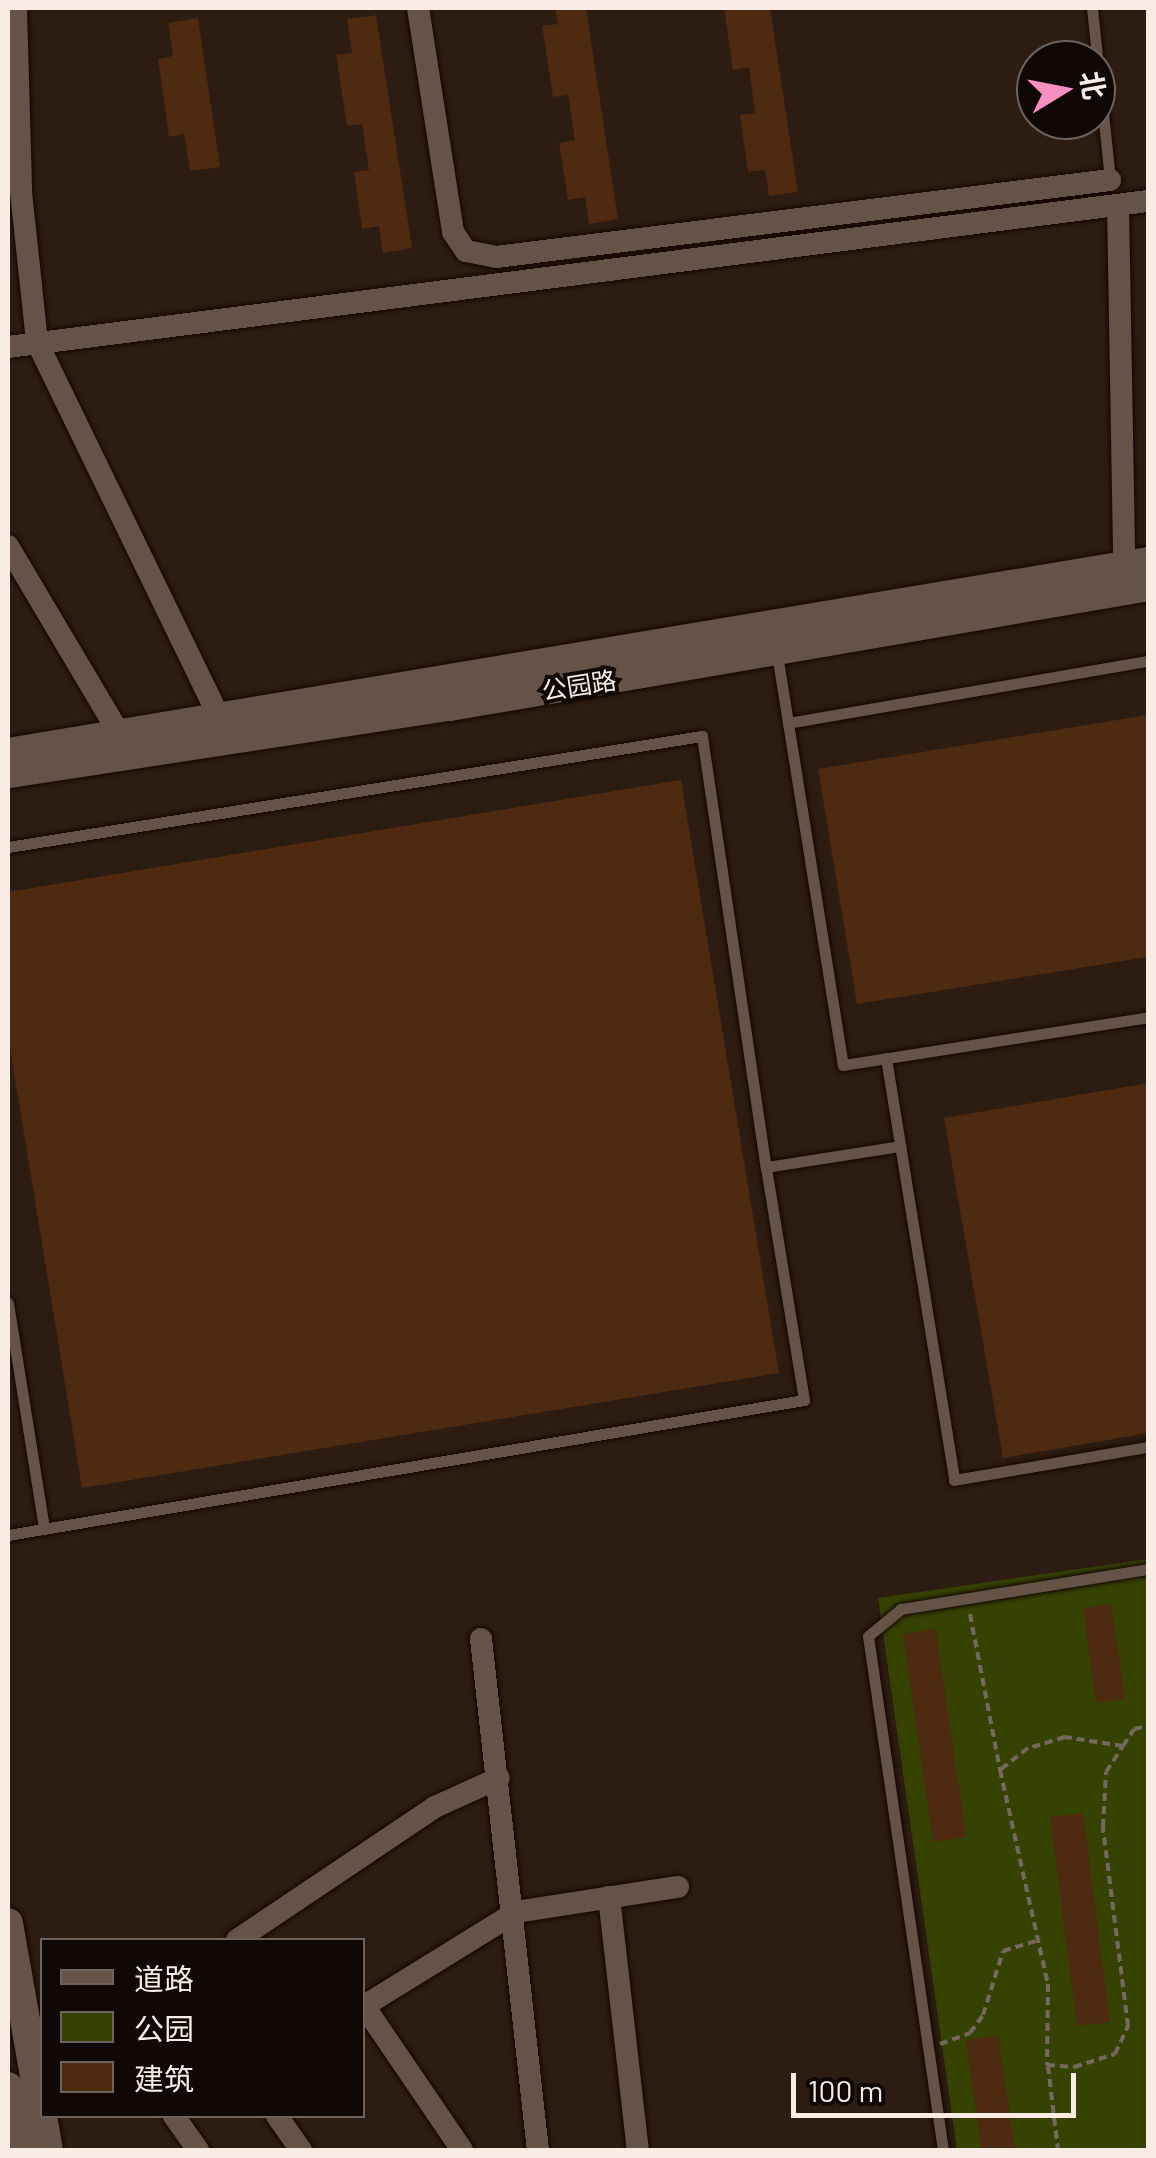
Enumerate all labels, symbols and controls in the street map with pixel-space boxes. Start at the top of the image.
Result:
north arrow [1016,40,1116,140]
text: 北 [1074,68,1113,102]
street label: 公园路 [540,664,618,706]
legend [40,1938,365,2118]
text: 道路 [134,1960,194,1996]
text: 公园 [134,2010,194,2046]
scale bar [796,2053,1081,2115]
text: 建筑 [134,2060,194,2096]
text: 100 m [808,2072,883,2108]

